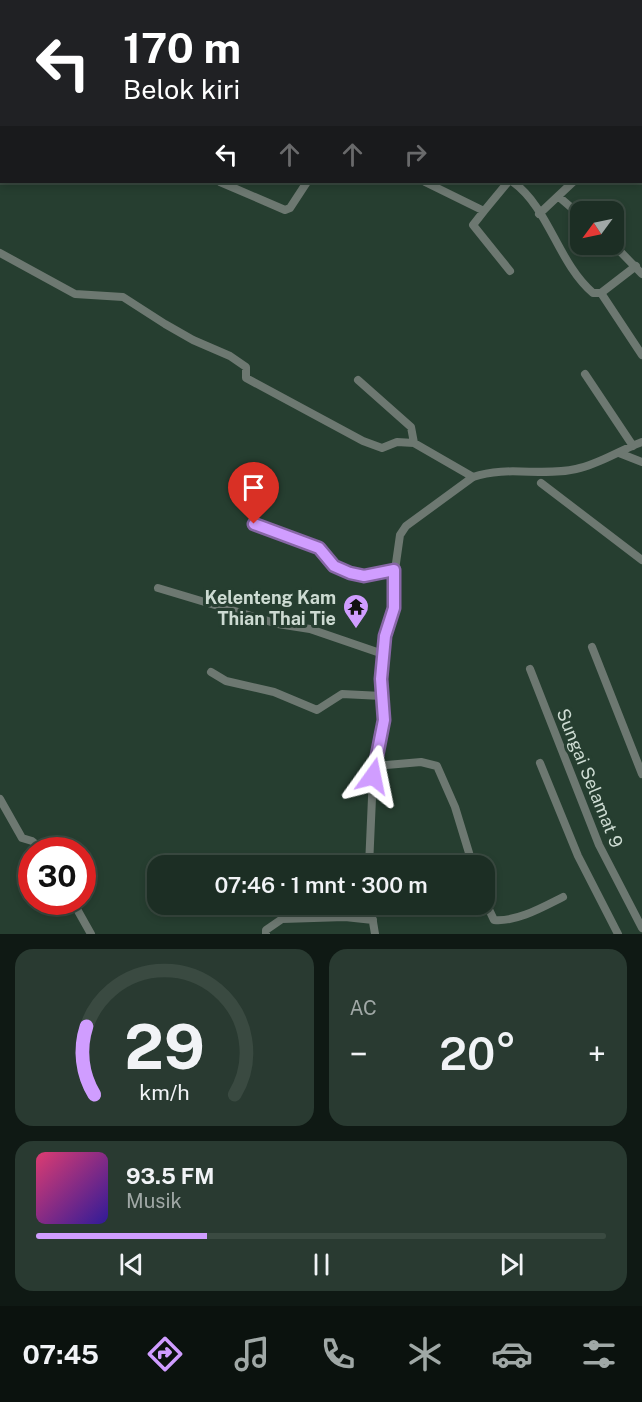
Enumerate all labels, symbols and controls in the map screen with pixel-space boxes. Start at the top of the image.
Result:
text: 170 m [123,23,241,72]
icon: left [24,24,102,102]
text: Belok kiri [123,73,240,105]
icon: left [210,138,243,171]
icon: ahead [273,138,306,171]
icon: ahead [336,138,369,171]
icon: right [399,138,432,171]
north arrow [570,201,624,255]
map controls [570,201,624,255]
pin [228,462,279,524]
icon: arrive [237,471,270,504]
place label: Kelenteng Kam Thian Thai Tie [205,587,336,629]
temple icon: Kelenteng Kam Thian Thai Tie [341,592,371,630]
street label: Sungai Selamat 9 [553,705,627,851]
position arrow [341,744,405,808]
speed limit sign: 30 [18,837,96,915]
text: 07:46 · 1 mnt · 300 m [214,872,428,898]
text: AC [350,996,377,1020]
text: 29 [124,1010,205,1083]
text: 20° [439,1027,516,1080]
text: − [350,1035,368,1073]
text: + [588,1035,606,1073]
text: km/h [139,1080,189,1105]
text: 93.5 FM [126,1163,214,1189]
text: Musik [126,1189,182,1213]
icon: previous [115,1248,148,1281]
icon: pause [305,1248,338,1281]
icon: next [495,1248,528,1281]
icon: directions [144,1333,186,1375]
icon: music [231,1333,273,1375]
icon: phone [317,1333,359,1375]
icon: climate [404,1333,446,1375]
icon: car [491,1333,533,1375]
icon: filters [578,1333,620,1375]
text: 07:45 [22,1338,99,1370]

